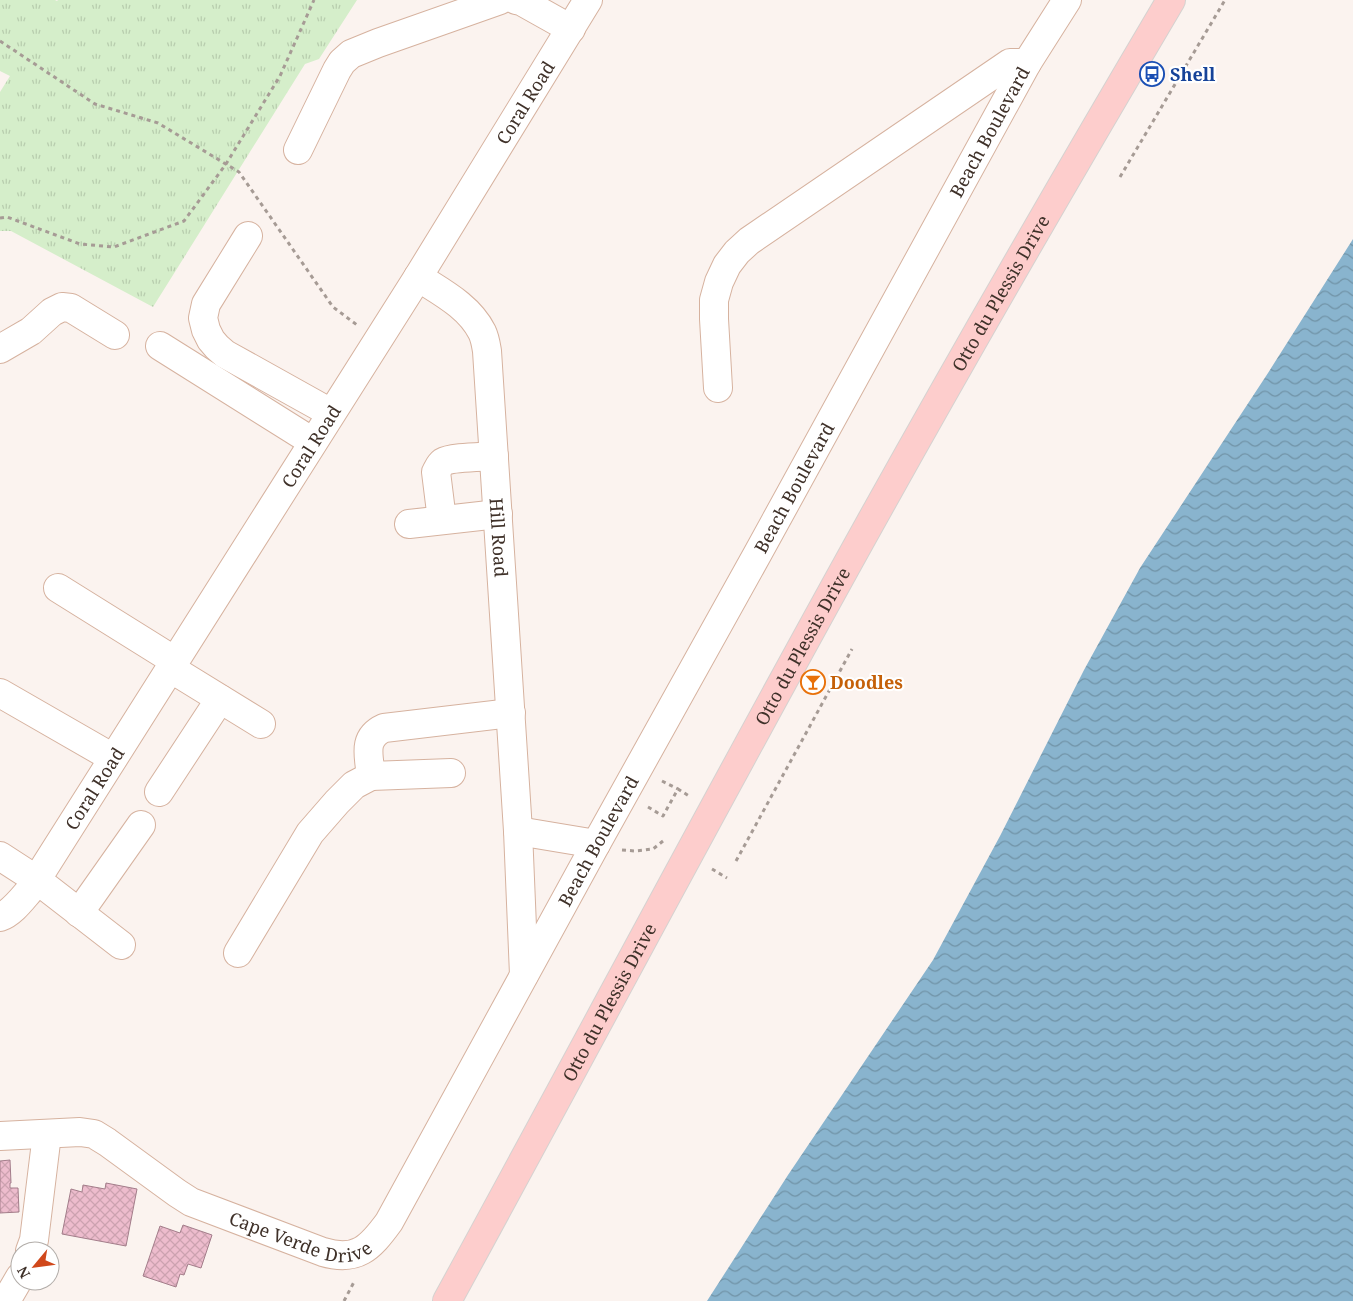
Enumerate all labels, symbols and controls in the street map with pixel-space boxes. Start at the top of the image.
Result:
street label: Coral Road [490,56,560,149]
bus stop icon: Shell [1139,61,1165,87]
street label: Beach Boulevard [944,62,1035,201]
place label: Shell [1170,62,1216,86]
street label: Otto du Plessis Drive [946,210,1055,376]
street label: Coral Road [276,400,346,492]
street label: Beach Boulevard [748,418,839,557]
street label: Hill Road [485,497,514,578]
street label: Otto du Plessis Drive [749,563,855,729]
bar icon: Doodles [800,669,826,695]
place label: Doodles [830,670,903,694]
street label: Coral Road [59,743,129,834]
street label: Beach Boulevard [552,771,644,910]
street label: Otto du Plessis Drive [556,919,661,1086]
street label: Cape Verde Drive [226,1206,377,1267]
north arrow [10,1241,60,1291]
text: N [12,1263,34,1282]

